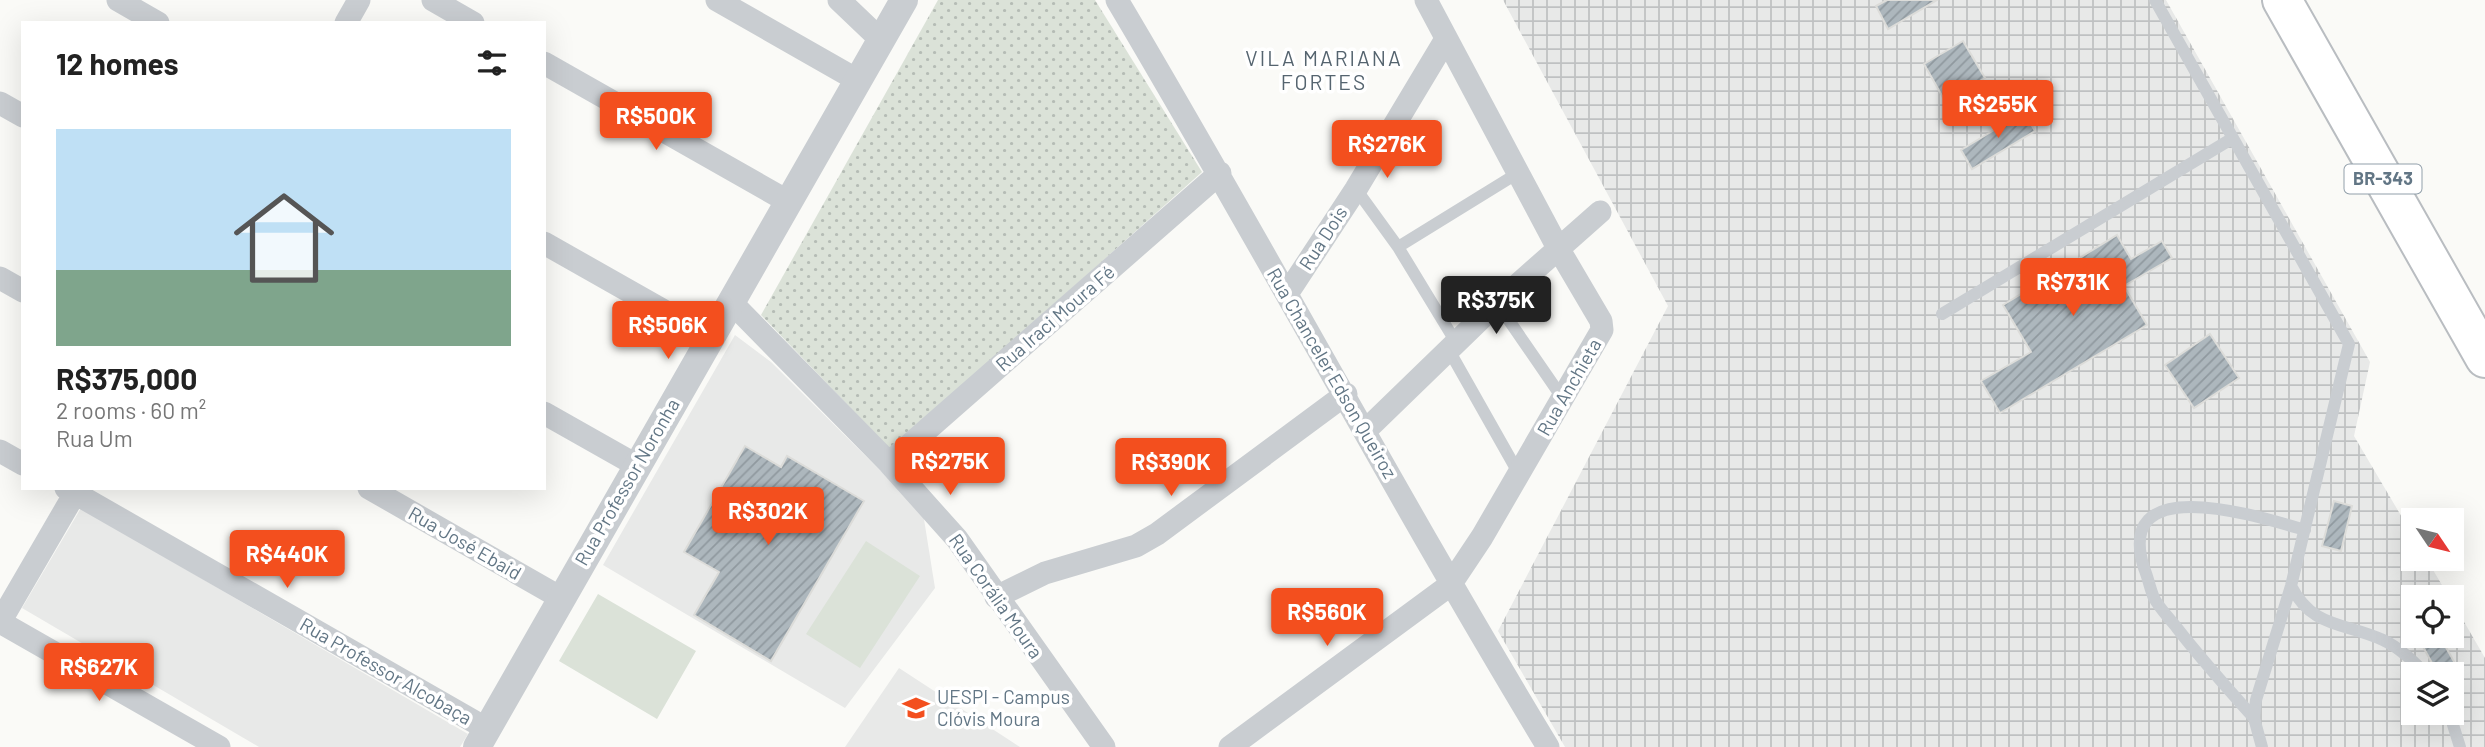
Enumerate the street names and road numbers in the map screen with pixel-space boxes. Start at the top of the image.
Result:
road number: BR-343 [2344,164,2422,194]
street label: Rua Dois [1293,202,1352,274]
street label: Rua Iraci Moura Fé [991,260,1119,376]
street label: Rua Chanceler Edson Queiroz [1263,263,1402,482]
street label: Rua Anchieta [1531,334,1606,440]
street label: Rua Professor Noronha [569,394,684,569]
street label: Rua José Ebaid [405,501,526,584]
street label: Rua Corália Moura [945,529,1048,663]
street label: Rua Professor Alcobaça [296,612,476,729]

